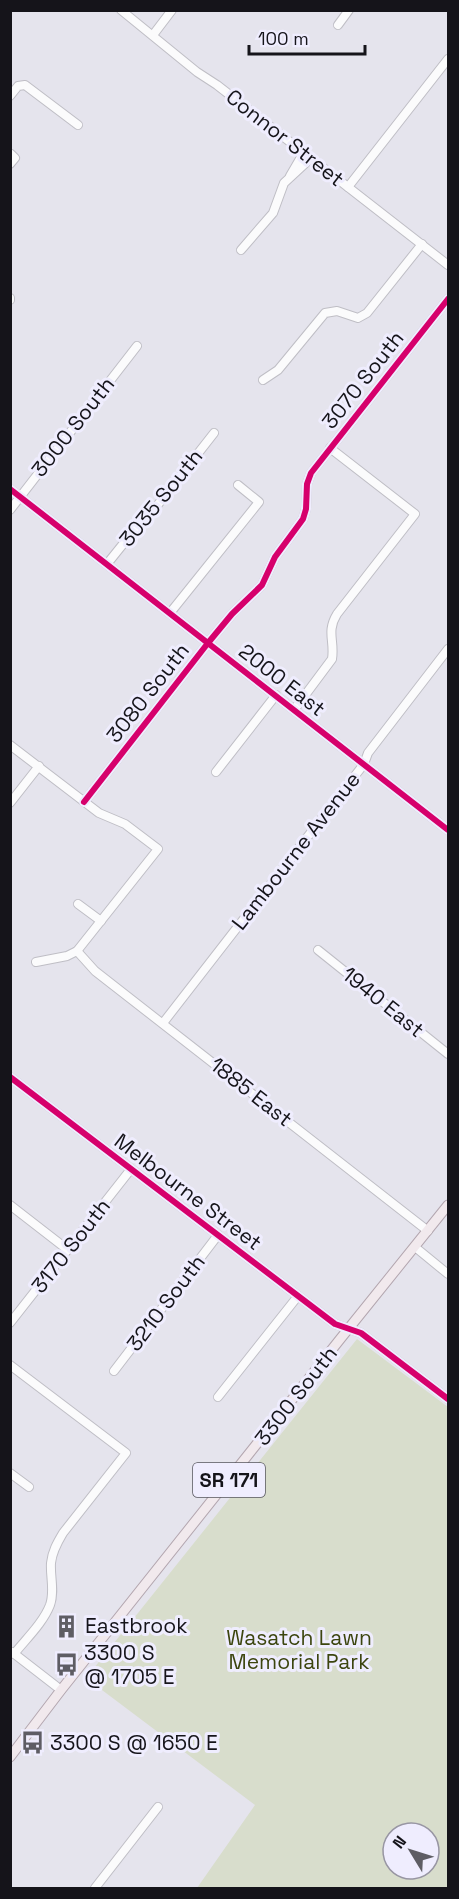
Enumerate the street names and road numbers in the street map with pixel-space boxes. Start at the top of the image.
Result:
street label: Connor Street [221,83,350,192]
street label: 3070 South [316,325,409,434]
street label: 3000 South [25,371,120,482]
street label: 3035 South [113,443,208,552]
street label: 3080 South [100,637,195,748]
street label: 2000 East [234,637,331,722]
street label: Lambourne Avenue [225,766,366,935]
street label: 1940 East [337,960,430,1043]
street label: 1885 East [205,1051,298,1132]
street label: Melbourne Street [109,1127,267,1256]
street label: 3170 South [25,1193,116,1299]
street label: 3210 South [120,1249,211,1356]
street label: 3300 South [248,1341,343,1451]
road number: SR 171 [193,1463,265,1497]

